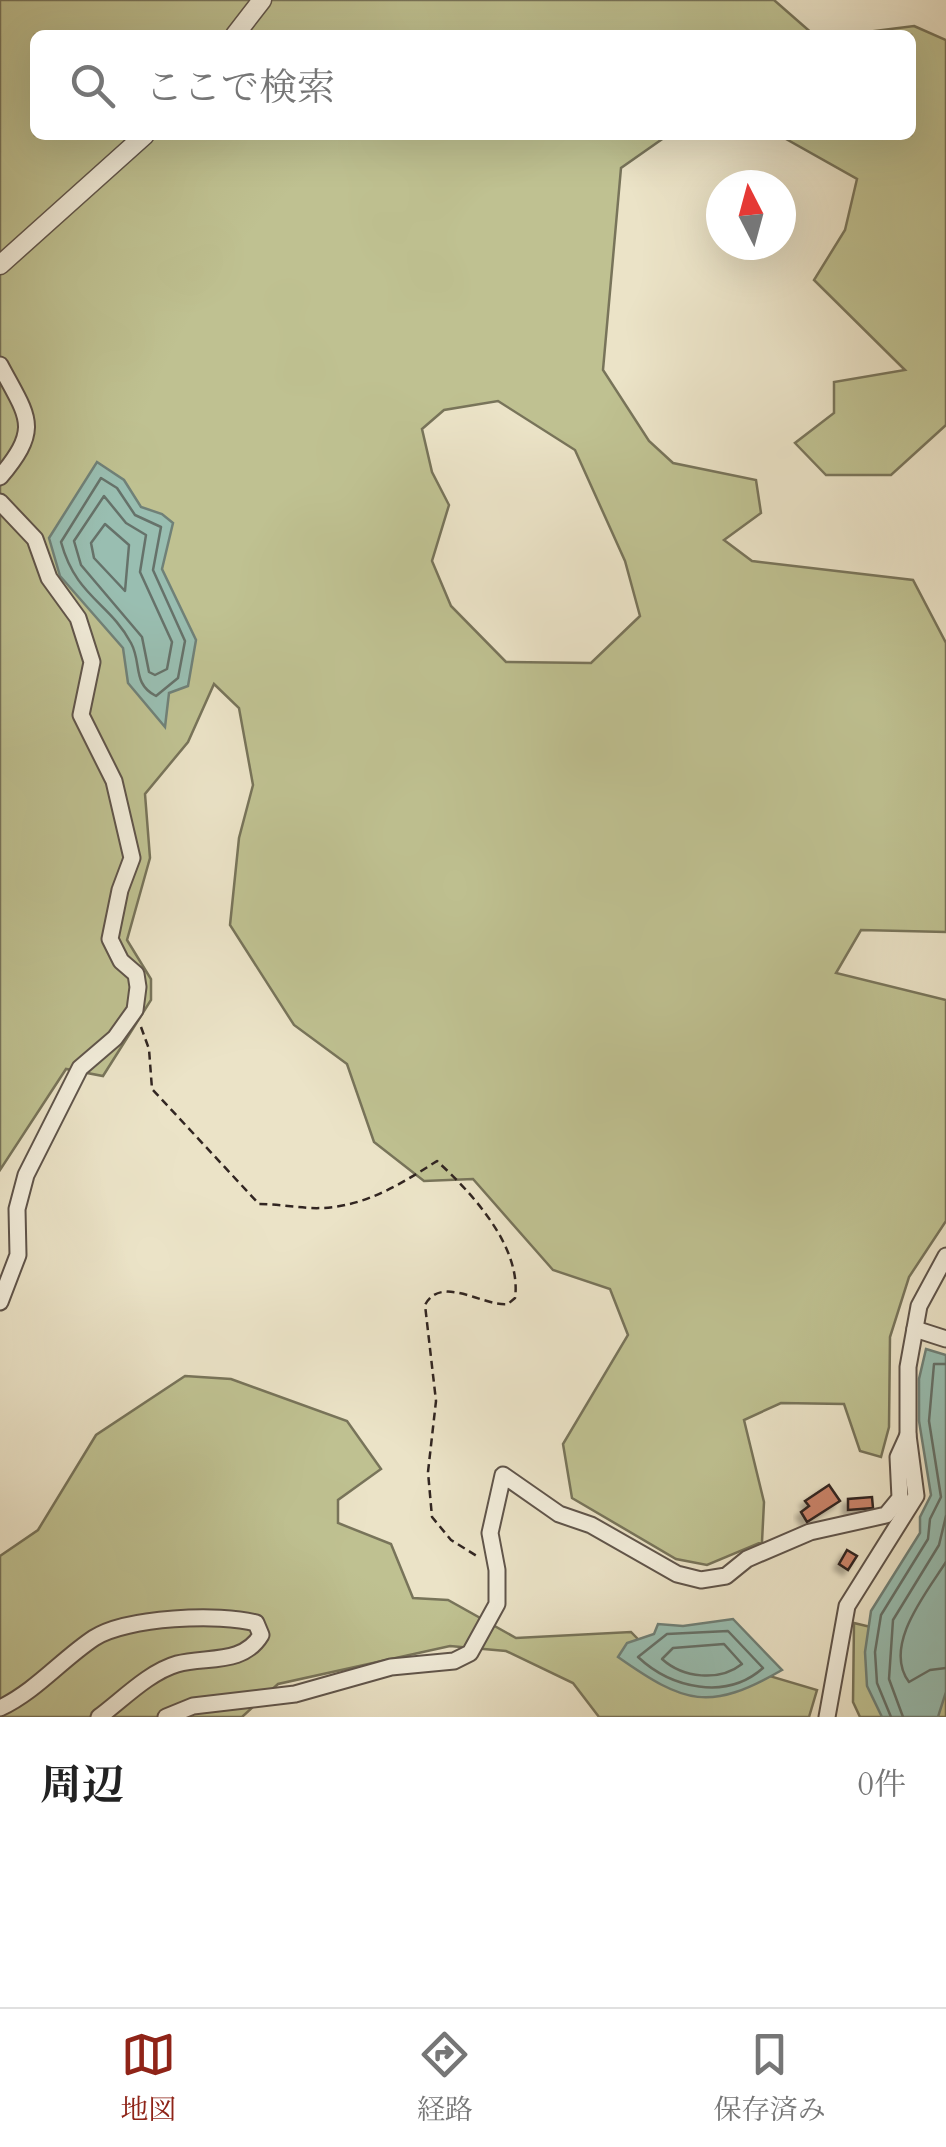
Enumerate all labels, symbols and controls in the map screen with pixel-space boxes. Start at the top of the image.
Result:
search box [30,30,916,140]
icon: search [65,58,120,113]
text: ここで検索 [145,62,335,114]
north arrow [706,170,796,260]
text: 周辺 [40,1757,124,1814]
text: 0件 [858,1763,906,1807]
tab: 地図 [120,2027,176,2129]
tab: 経路 [417,2027,473,2129]
tab: 保存済み [714,2027,826,2129]

